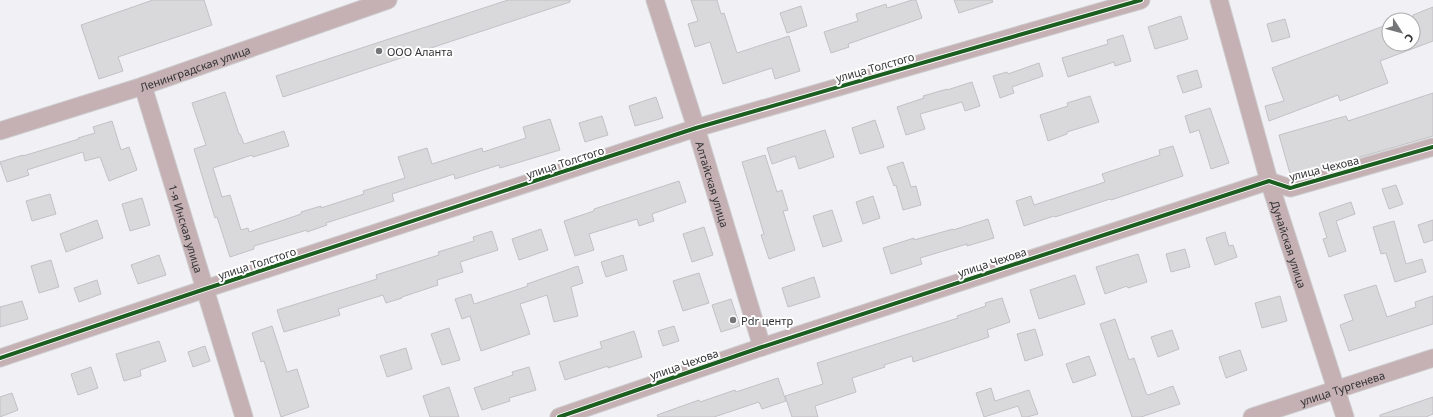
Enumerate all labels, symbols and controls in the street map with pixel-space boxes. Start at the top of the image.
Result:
north arrow [1381,12,1421,52]
text: С [1401,31,1418,45]
street label: Ленинградская улица [138,41,252,94]
place label: ООО Аланта [387,44,453,59]
marker: ООО Аланта [374,46,384,56]
street label: улица Толстого [834,49,916,85]
street label: Алтайская улица [693,139,733,229]
street label: улица Толстого [524,142,606,182]
street label: улица Чехова [1287,152,1361,184]
street label: 1-я Инская улица [166,182,207,275]
street label: Дунайская улица [1268,198,1310,290]
street label: улица Толстого [216,243,298,283]
street label: улица Чехова [956,244,1028,280]
place label: Pdr центр [741,313,793,328]
marker: Pdr центр [728,315,738,325]
street label: улица Чехова [648,345,720,383]
street label: улица Тургенева [1298,367,1387,408]

